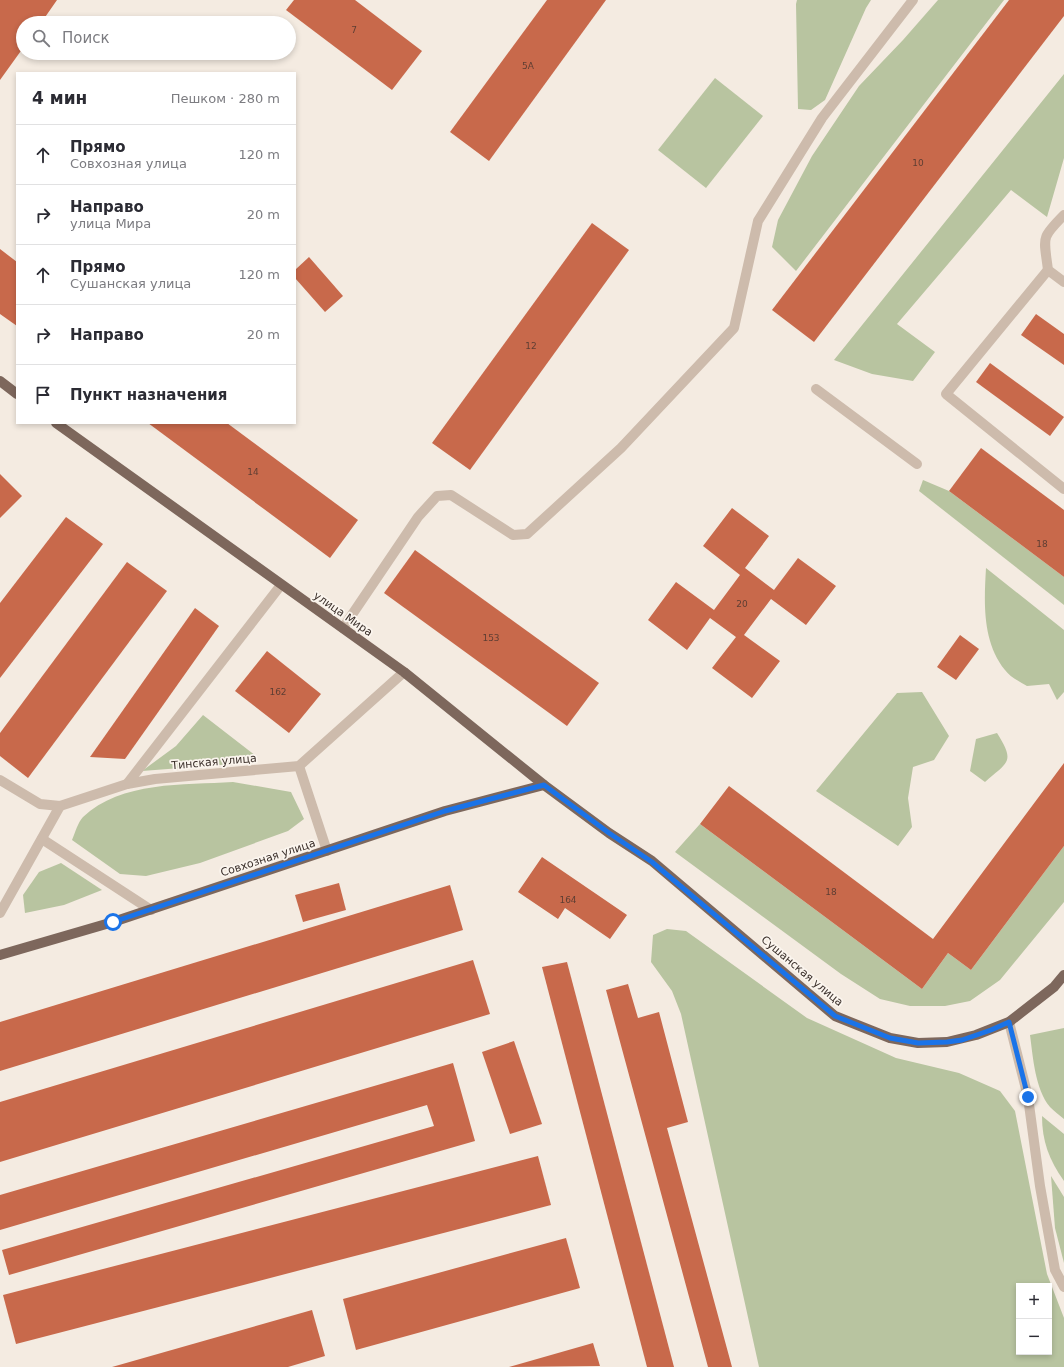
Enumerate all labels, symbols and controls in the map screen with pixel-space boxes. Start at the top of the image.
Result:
search box [16,16,296,60]
house number: 7 [351,25,357,35]
icon: search [30,27,52,49]
text: Поиск [62,29,110,47]
house number: 5А [522,61,535,71]
text: 4 мин [32,88,87,108]
text: Пешком · 280 m [171,91,280,106]
text: Прямо [70,138,126,156]
icon: ahead [32,144,54,166]
text: 120 m [238,147,280,162]
text: Совхозная улица [70,156,187,171]
house number: 10 [912,158,924,168]
text: Направо [70,198,144,216]
icon: right [32,204,54,226]
text: 20 m [247,207,280,222]
text: улица Мира [70,216,151,231]
text: Прямо [70,258,126,276]
icon: ahead [32,264,54,286]
text: 120 m [238,267,280,282]
text: Сушанская улица [70,276,191,291]
icon: right [32,324,54,346]
text: Направо [70,326,144,344]
text: 20 m [247,327,280,342]
house number: 12 [525,341,537,351]
icon: arrive [32,384,54,406]
text: Пункт назначения [70,386,227,404]
house number: 14 [247,467,259,477]
house number: 18 [1036,539,1048,549]
street label: улица Мира [311,589,375,639]
house number: 20 [736,599,748,609]
house number: 153 [482,633,500,643]
house number: 162 [269,687,287,697]
street label: Тинская улица [170,752,257,772]
street label: Совхозная улица [219,837,317,879]
house number: 18 [825,887,837,897]
house number: 164 [559,895,577,905]
route start [104,913,122,931]
street label: Сушанская улица [759,933,845,1009]
route end [1019,1088,1037,1106]
map controls [1016,1283,1052,1355]
button: + [1016,1283,1052,1319]
button: − [1016,1319,1052,1355]

